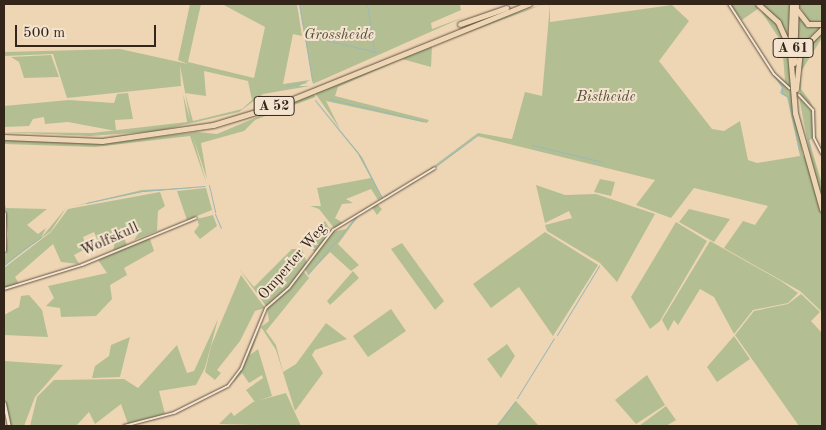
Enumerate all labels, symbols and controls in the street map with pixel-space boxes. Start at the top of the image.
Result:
scale bar [18,15,159,47]
text: 500 m [23,26,65,41]
park label: Grossheide [304,27,374,45]
road number: A 61 [772,36,814,59]
park label: Bistheide [576,89,636,107]
road number: A 52 [253,94,295,118]
street label: Wolfskull [78,219,142,261]
street label: Omperter Weg [255,220,331,304]

